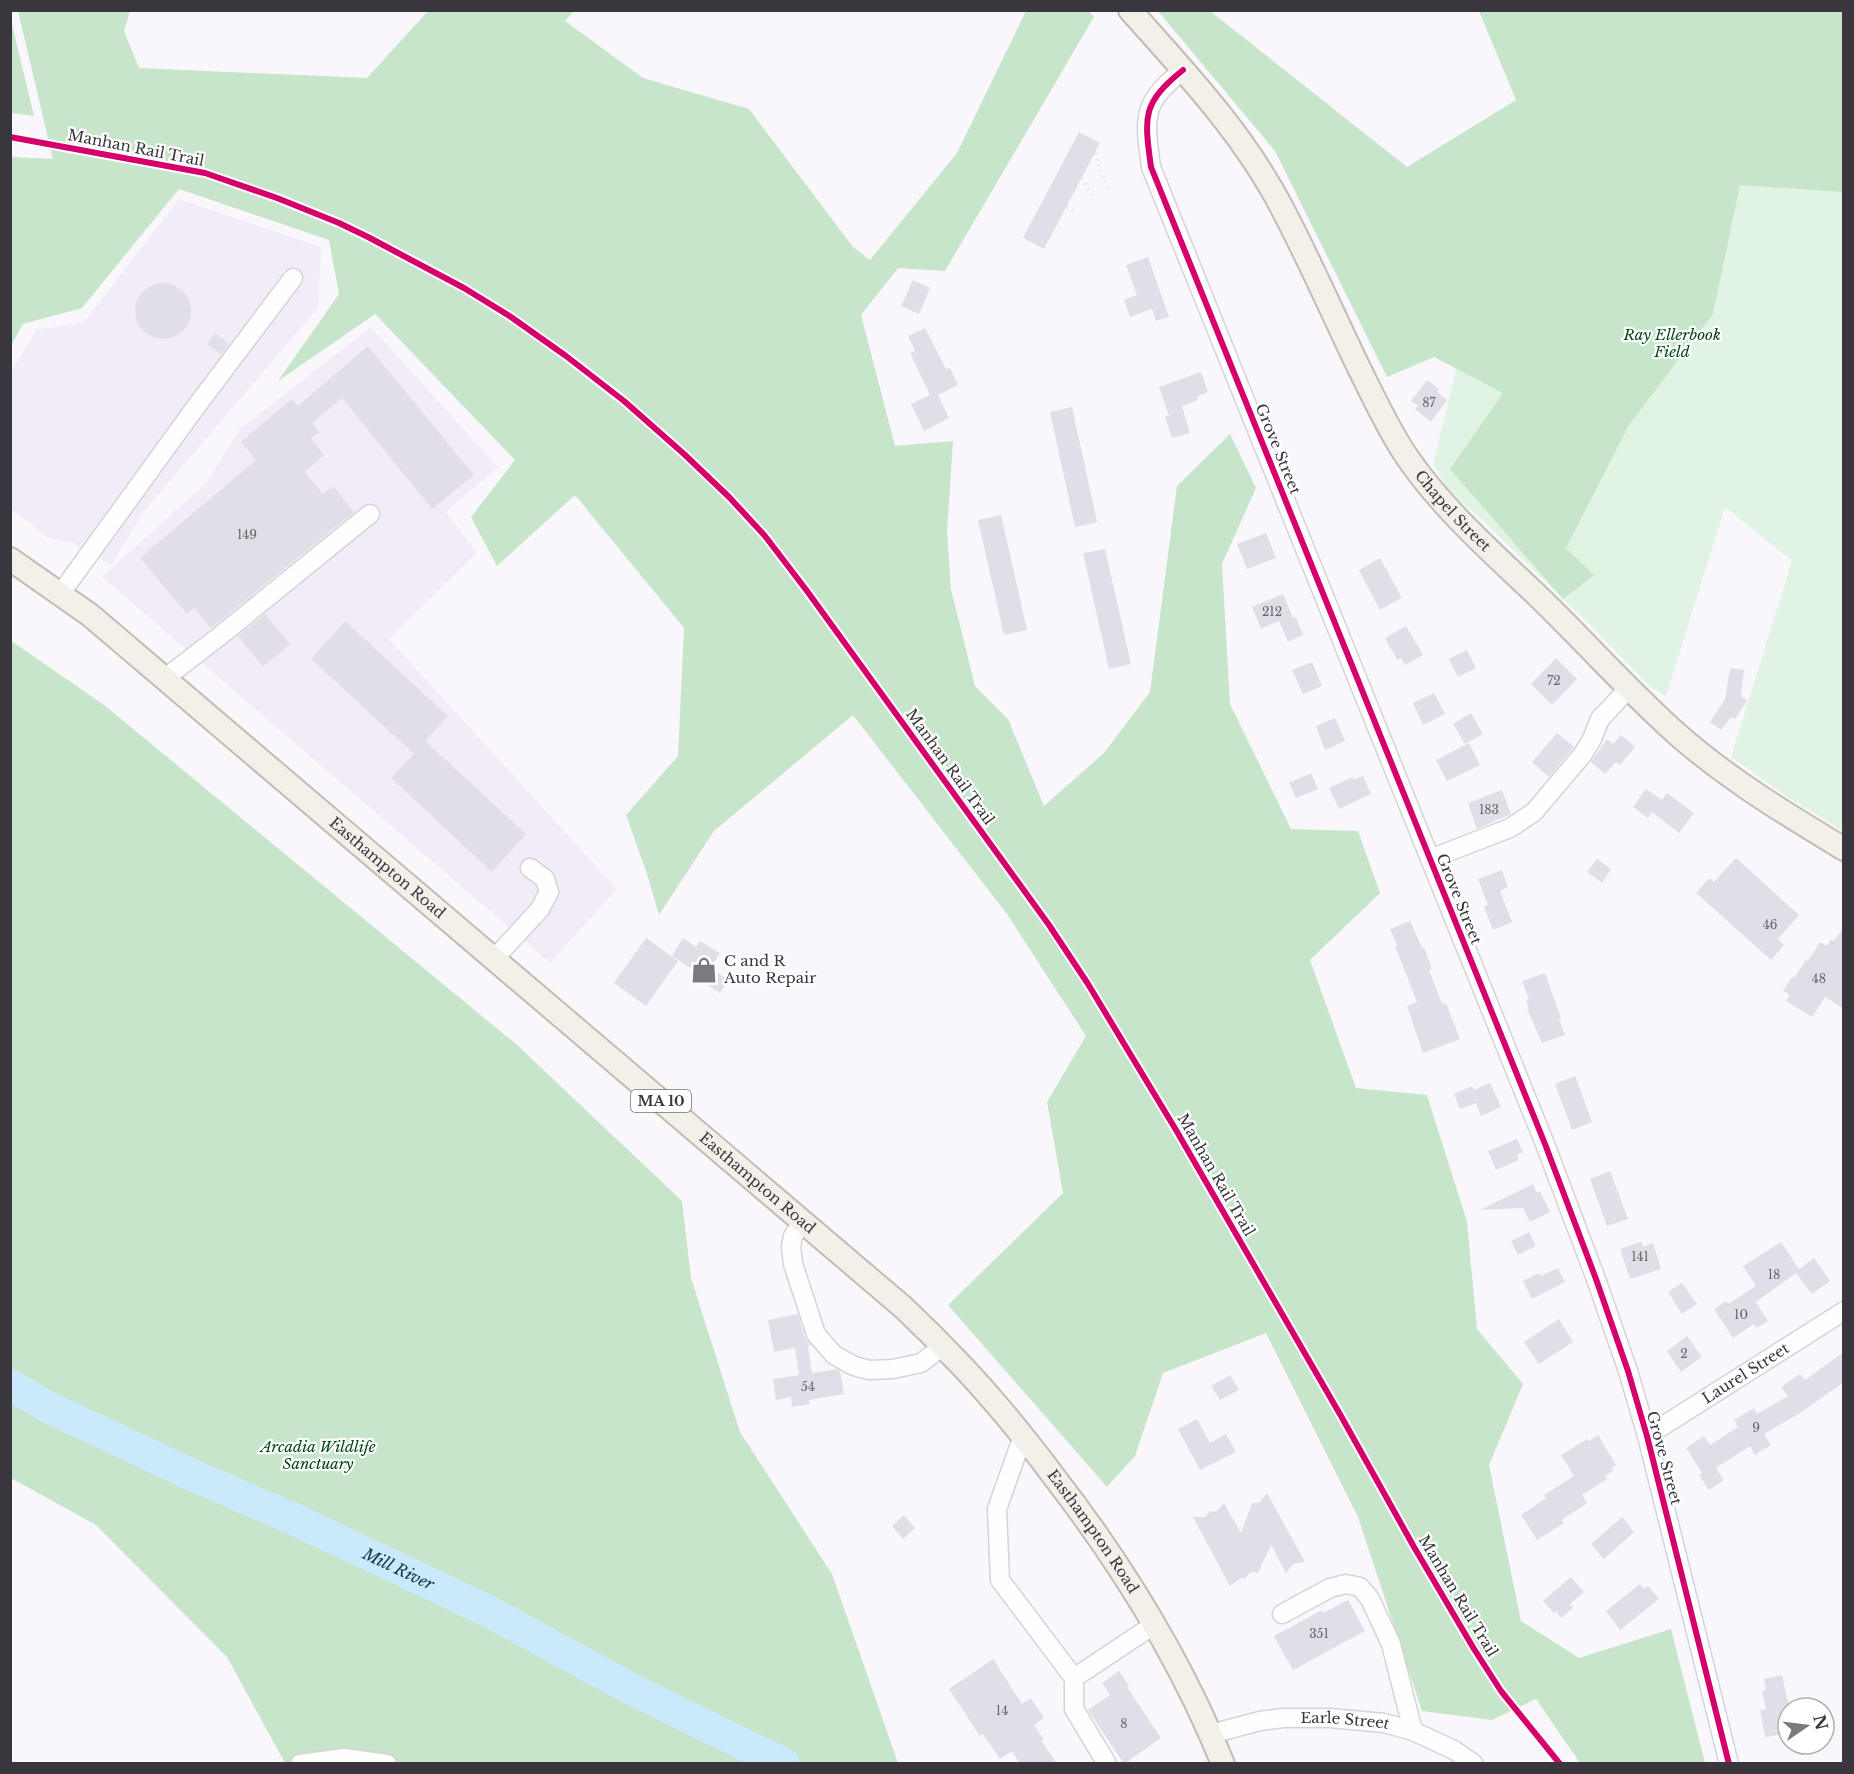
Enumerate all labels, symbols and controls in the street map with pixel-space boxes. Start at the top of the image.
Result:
street label: Manhan Rail Trail [66,125,206,170]
park label: Ray Ellerbook Field [1622,325,1721,361]
house number: 87 [1422,395,1437,410]
street label: Grove Street [1252,401,1305,497]
street label: Chapel Street [1411,466,1495,556]
house number: 149 [237,527,257,542]
house number: 212 [1262,604,1282,619]
house number: 72 [1547,673,1561,688]
street label: Manhan Rail Trail [902,705,999,828]
house number: 183 [1479,802,1499,817]
street label: Easthampton Road [326,813,450,922]
street label: Grove Street [1433,851,1486,947]
house number: 46 [1763,917,1778,932]
place label: C and R Auto Repair [723,951,817,987]
shop icon: C and R Auto Repair [689,955,719,985]
house number: 48 [1812,971,1826,986]
road number: MA 10 [631,1090,691,1112]
street label: Manhan Rail Trail [1174,1110,1259,1240]
street label: Easthampton Road [696,1128,820,1237]
house number: 141 [1631,1249,1649,1264]
house number: 18 [1768,1267,1780,1282]
house number: 10 [1734,1307,1748,1322]
street label: Laurel Street [1699,1338,1793,1408]
house number: 2 [1680,1346,1688,1361]
house number: 54 [801,1379,815,1394]
street label: Grove Street [1643,1409,1686,1507]
house number: 9 [1752,1420,1760,1435]
park label: Arcadia Wildlife Sanctuary [258,1437,376,1473]
street label: Easthampton Road [1043,1466,1143,1597]
street label: Manhan Rail Trail [1415,1531,1502,1660]
water label: Mill River [359,1543,438,1594]
house number: 351 [1309,1626,1329,1641]
north arrow [1776,1696,1836,1756]
house number: 14 [996,1703,1008,1718]
street label: Earle Street [1300,1708,1392,1733]
text: N [1809,1713,1832,1732]
house number: 8 [1120,1716,1128,1731]

